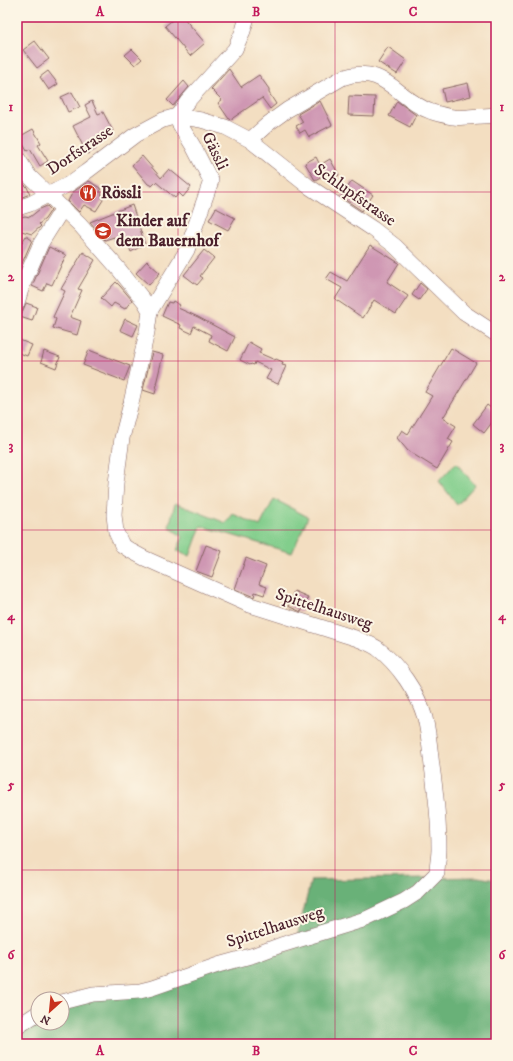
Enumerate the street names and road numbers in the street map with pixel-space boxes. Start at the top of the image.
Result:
street label: Dorfstrasse [42,120,118,180]
street label: Gässli [196,128,234,174]
street label: Schlupfstrasse [310,159,400,231]
street label: Spittelhausweg [273,583,376,635]
street label: Spittelhausweg [224,901,327,953]

